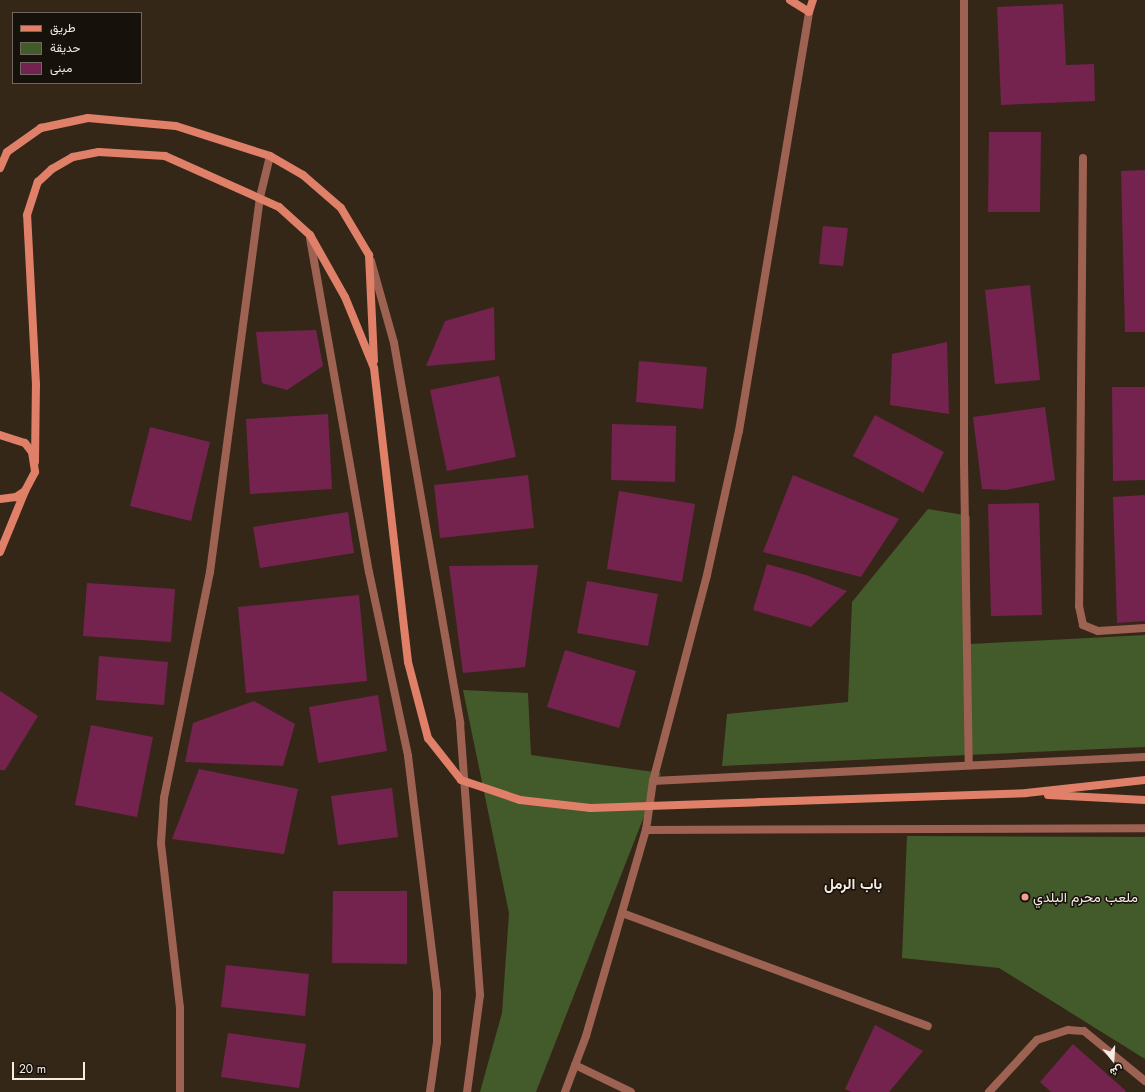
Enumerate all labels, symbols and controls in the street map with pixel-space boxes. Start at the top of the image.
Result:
legend [12,12,142,84]
text: طريق [50,19,75,37]
text: حديقة [50,39,80,57]
text: مبنى [50,59,72,77]
district label: باب الرمل [824,876,882,894]
place label: ملعب محرم البلدي [1033,889,1138,905]
marker: ملعب محرم البلدي [1020,892,1030,902]
north arrow [1093,1040,1133,1080]
scale bar [14,1054,87,1080]
text: 20 m [19,1060,46,1078]
text: ش [1108,1062,1125,1081]

